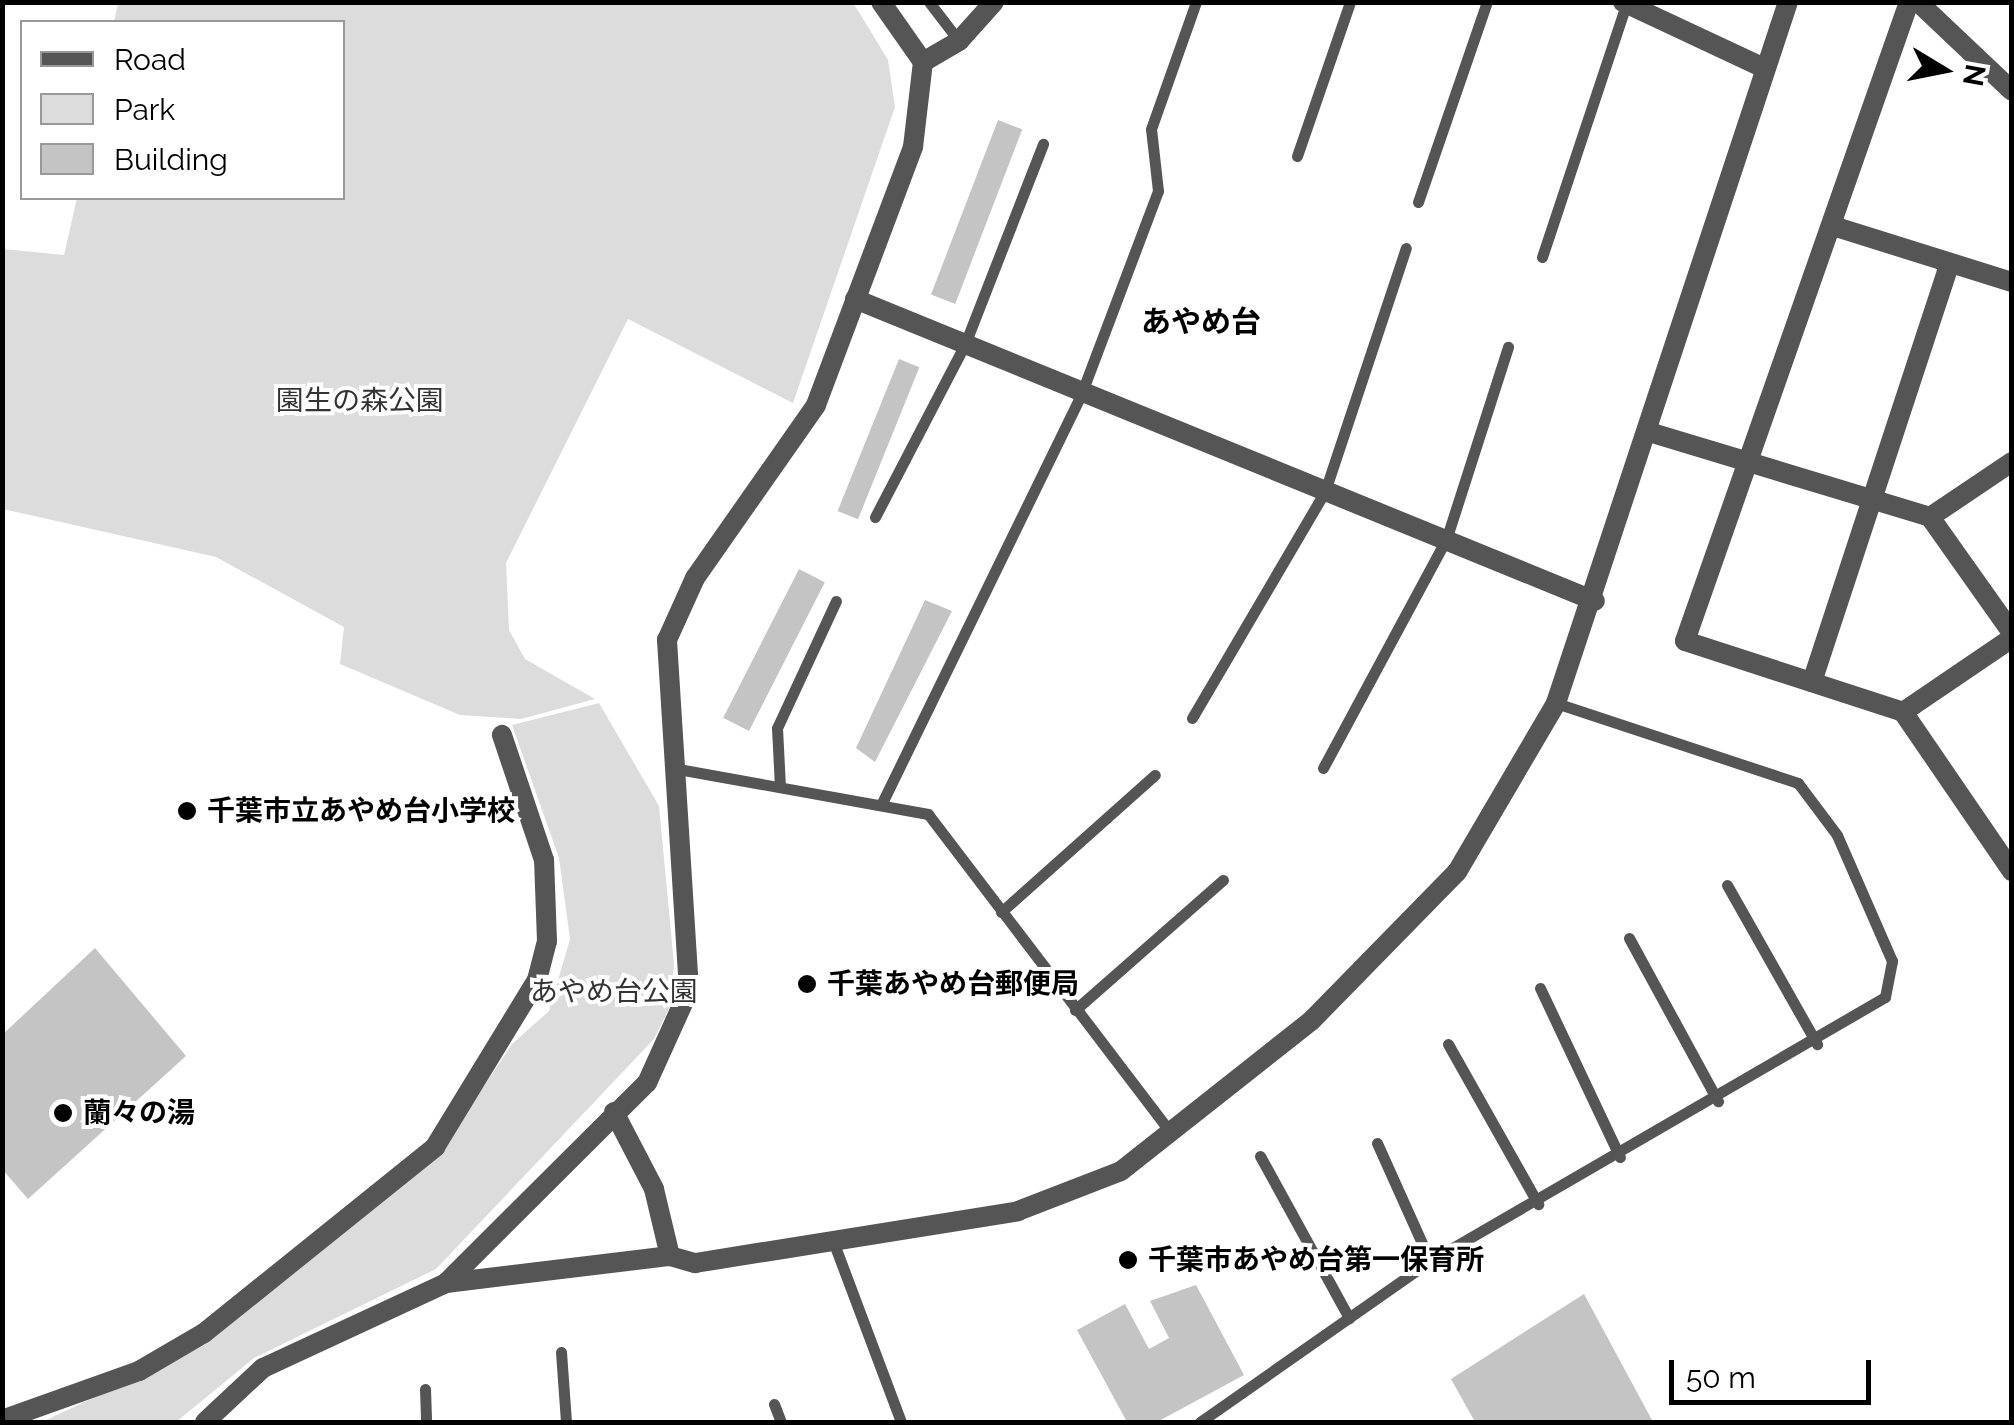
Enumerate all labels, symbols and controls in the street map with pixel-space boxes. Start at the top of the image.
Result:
legend [20,20,345,200]
north arrow [1894,20,1994,120]
text: Road [114,42,186,77]
text: N [1956,62,1992,89]
text: Park [114,92,175,127]
text: Building [114,142,228,177]
district label: あやめ台 [1141,304,1261,340]
park label: 園生の森公園 [276,384,444,418]
place label: 千葉市立あやめ台小学校 [207,794,515,828]
marker: 千葉市立あやめ台小学校 [176,800,198,822]
place label: 千葉あやめ台郵便局 [827,967,1079,1001]
marker: 千葉あやめ台郵便局 [796,973,818,995]
park label: あやめ台公園 [530,975,698,1009]
place label: 蘭々の湯 [83,1096,195,1130]
marker: 蘭々の湯 [52,1102,74,1124]
place label: 千葉市あやめ台第一保育所 [1148,1243,1484,1277]
marker: 千葉市あやめ台第一保育所 [1117,1249,1139,1271]
scale bar [1674,1340,1876,1402]
text: 50 m [1686,1360,1756,1395]

